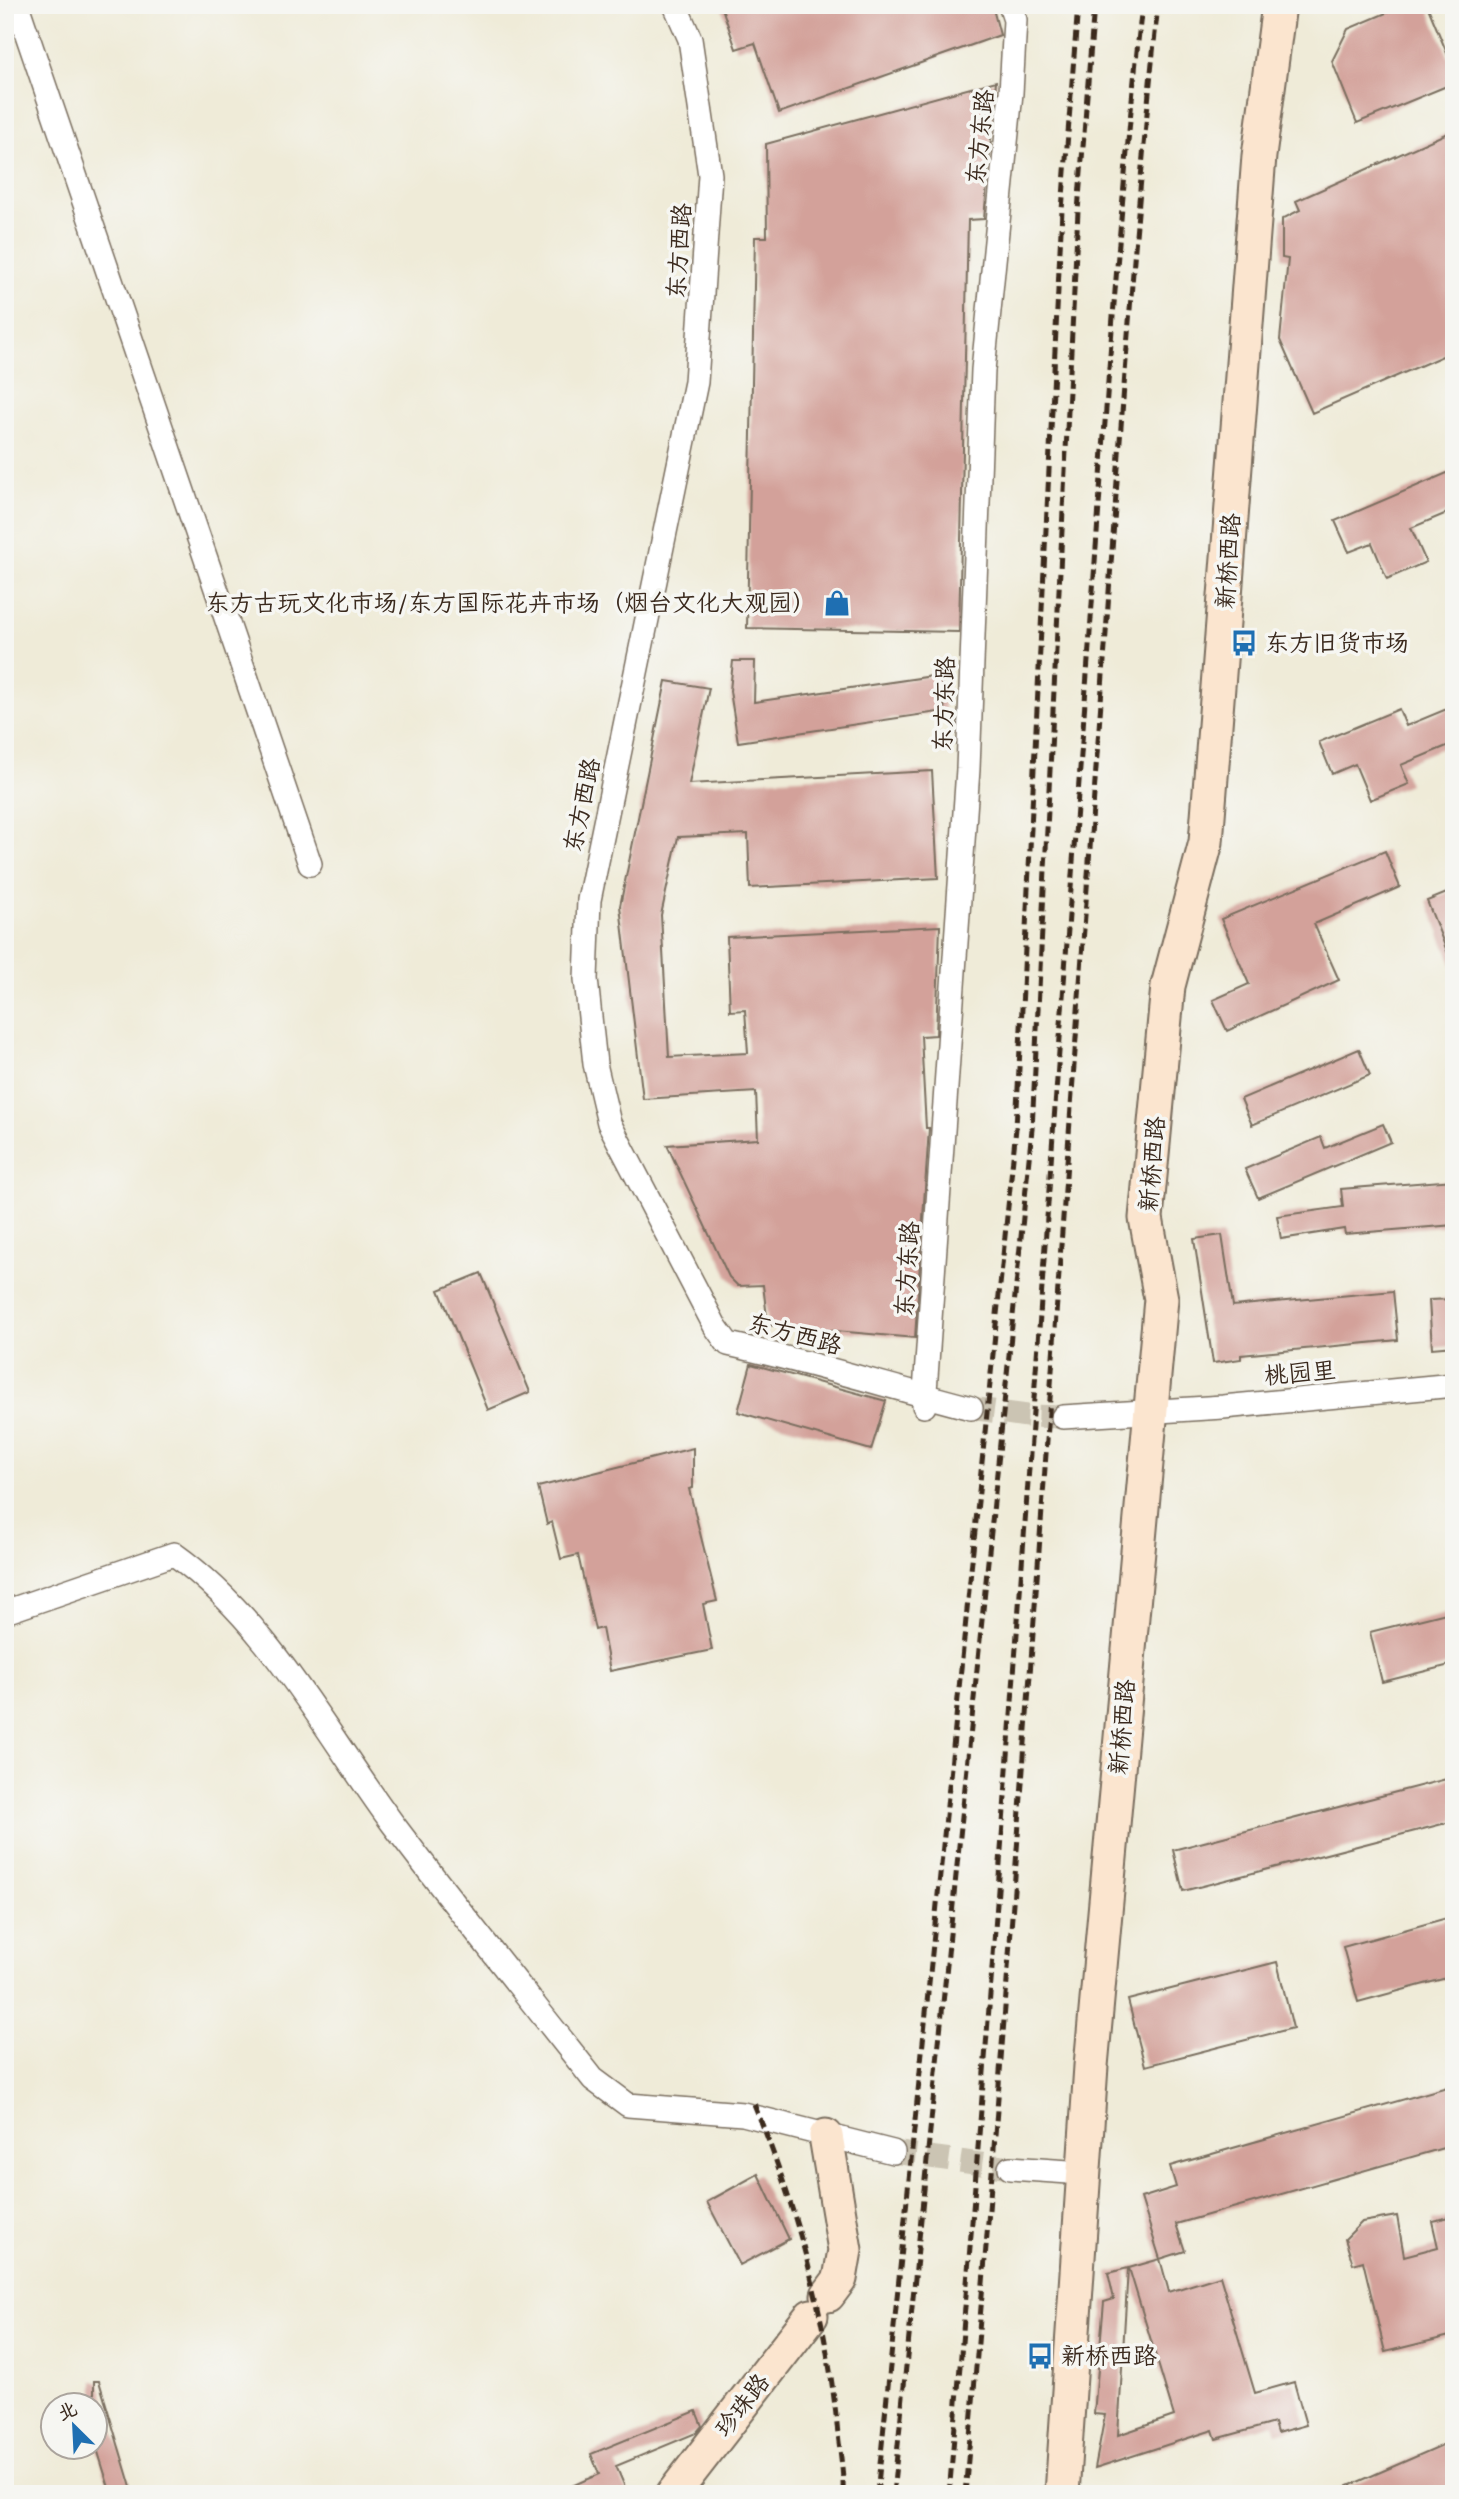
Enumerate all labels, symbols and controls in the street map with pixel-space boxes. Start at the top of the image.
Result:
street label: 东方东路 [961,88,1002,187]
street label: 东方西路 [662,202,699,300]
street label: 新桥西路 [1211,512,1248,610]
shop icon: 东方古玩文化市场/东方国际花卉市场（烟台文化大观园） [822,588,852,618]
place label: 东方古玩文化市场/东方国际花卉市场（烟台文化大观园） [206,589,816,620]
bus stop icon: 东方旧货市场 [1229,628,1259,658]
place label: 东方旧货市场 [1265,629,1409,660]
street label: 东方东路 [928,656,963,753]
street label: 东方西路 [558,755,609,855]
street label: 新桥西路 [1134,1115,1173,1213]
street label: 东方东路 [890,1220,927,1318]
street label: 东方西路 [744,1308,845,1363]
street label: 桃园里 [1263,1356,1337,1393]
street label: 新桥西路 [1104,1678,1143,1776]
bus stop icon: 新桥西路 [1025,2341,1055,2371]
place label: 新桥西路 [1061,2342,1157,2373]
street label: 珍珠路 [709,2368,778,2444]
north arrow [38,2390,108,2460]
text: 北 [54,2397,81,2427]

